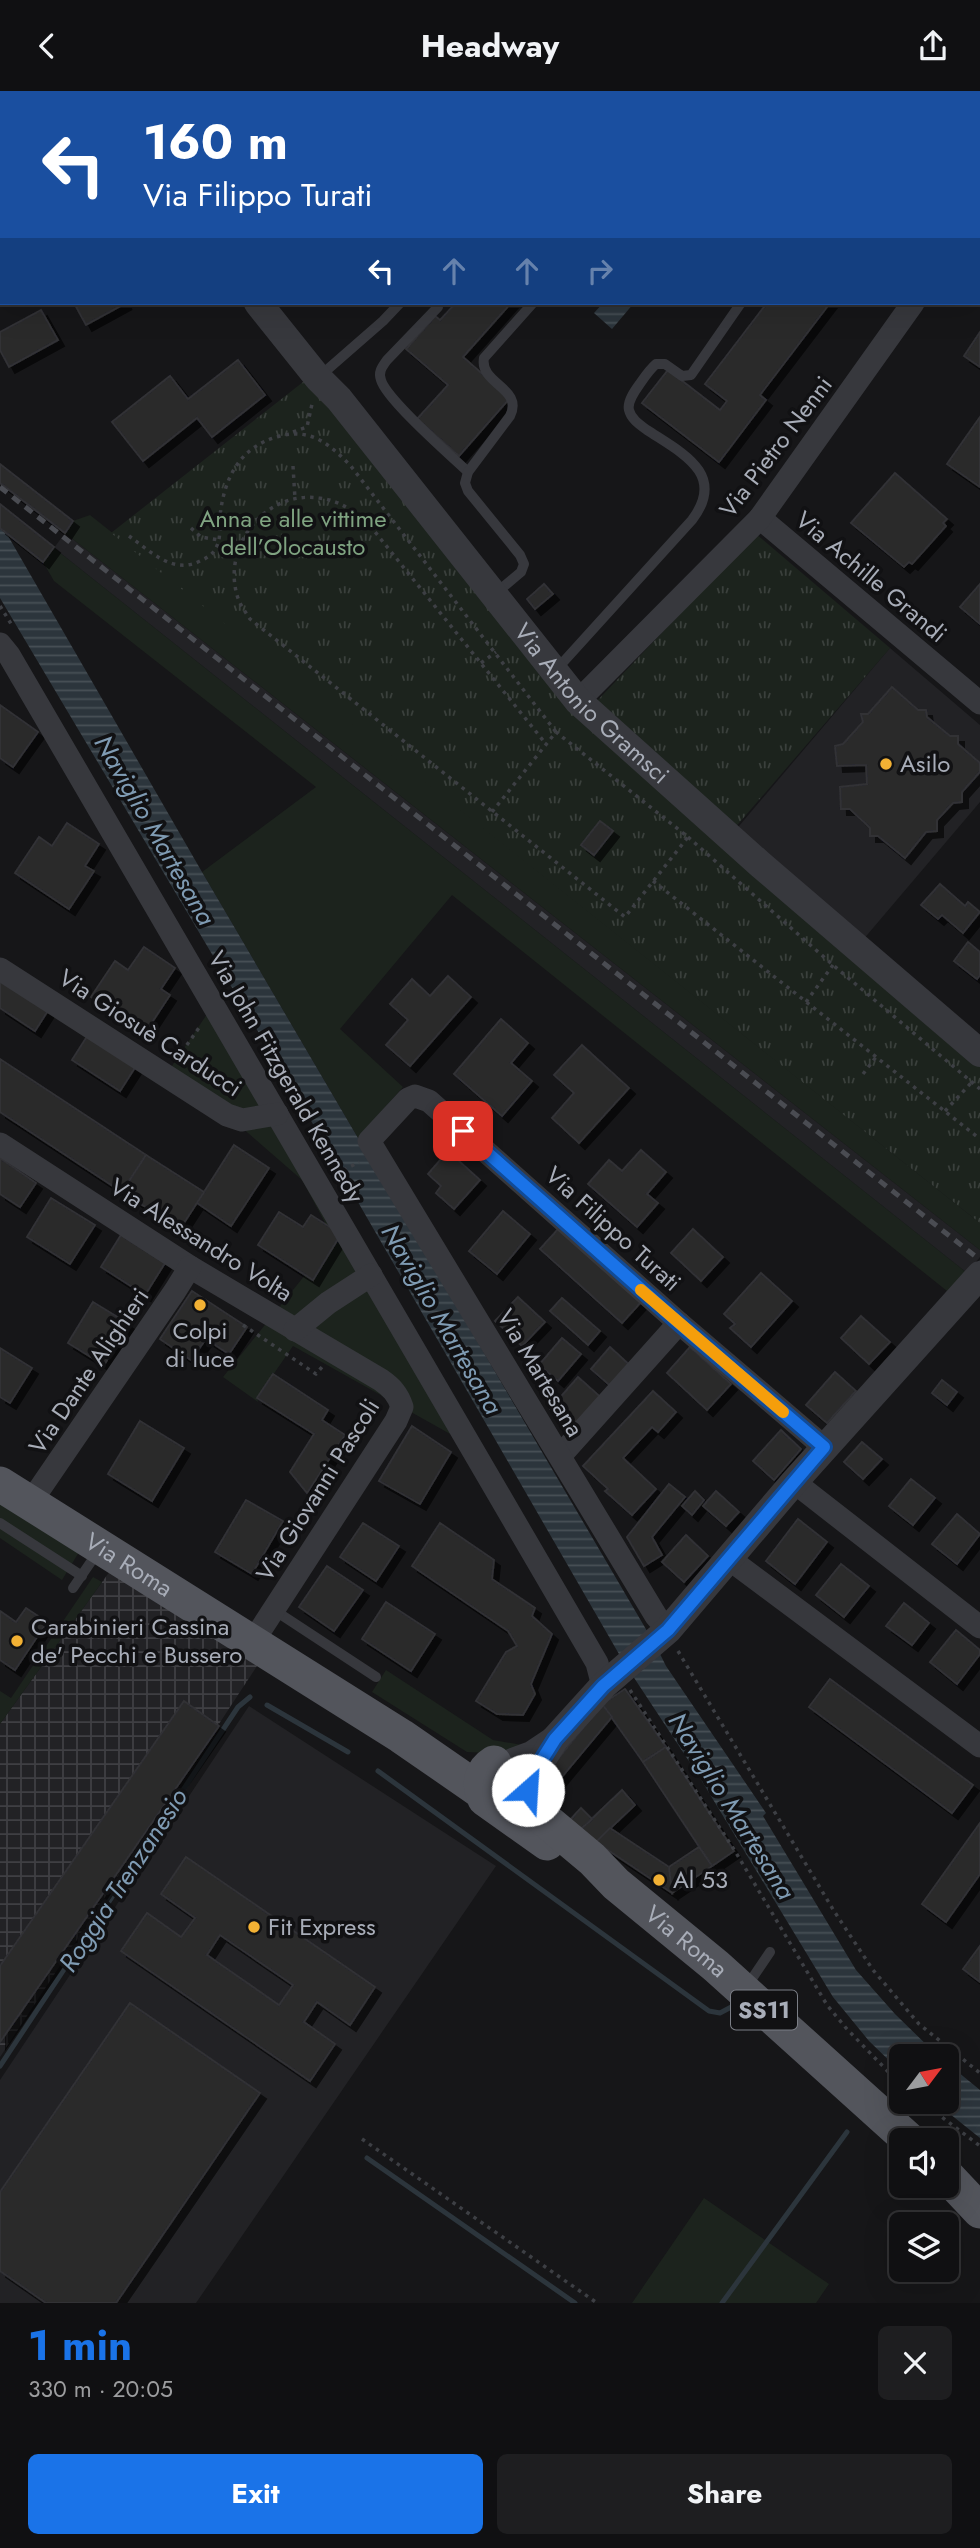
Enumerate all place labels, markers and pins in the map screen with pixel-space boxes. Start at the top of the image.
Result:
place label: Asilo [900,746,950,781]
marker: Asilo [878,756,894,772]
pin [433,1101,493,1161]
marker: Colpi di luce [192,1297,208,1313]
place label: Colpi di luce [165,1313,235,1376]
place label: Carabinieri Cassina de' Pecchi e Bussero [31,1609,242,1672]
marker: Carabinieri Cassina de' Pecchi e Bussero [9,1633,25,1649]
place label: Al 53 [673,1862,728,1897]
marker: Al 53 [651,1872,667,1888]
place label: Fit Express [268,1909,376,1944]
marker: Fit Express [246,1919,262,1935]

